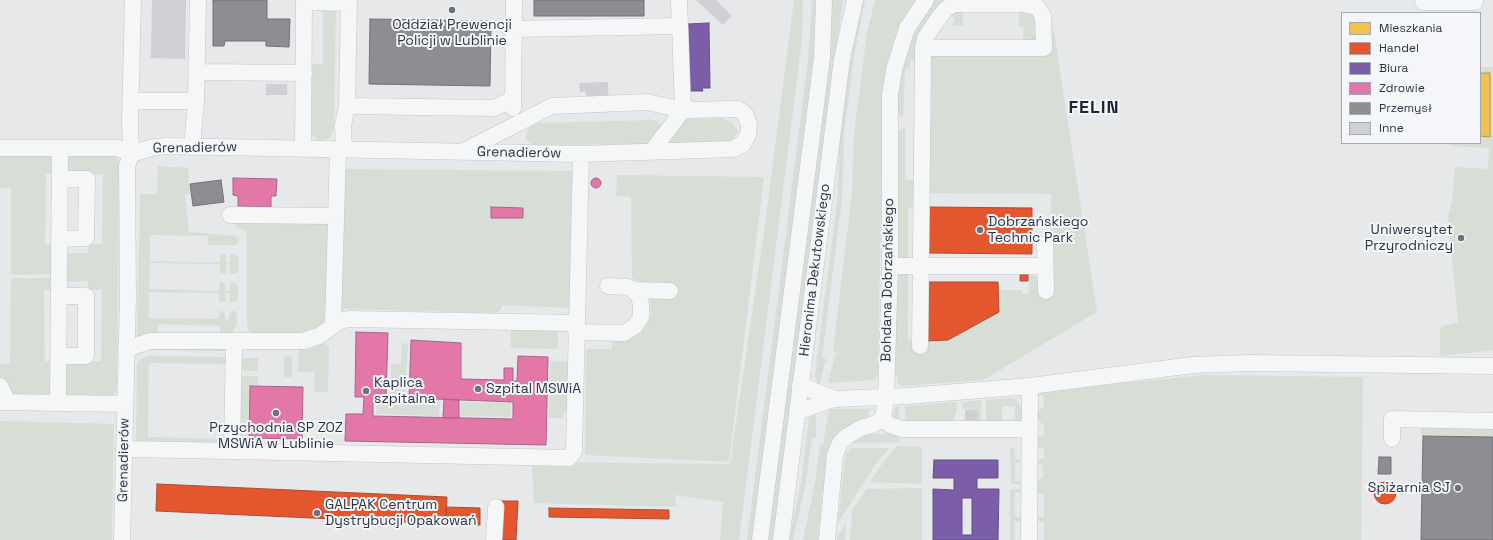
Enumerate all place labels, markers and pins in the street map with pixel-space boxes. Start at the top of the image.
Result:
marker: Oddział Prewencji Policji w Lublinie [447,5,457,15]
place label: Oddział Prewencji Policji w Lublinie [392,17,512,50]
place label: Dobrzańskiego Technic Park [988,214,1088,246]
place label: Uniwersytet Przyrodniczy [1365,222,1453,254]
marker: Dobrzańskiego Technic Park [975,225,985,235]
marker: Uniwersytet Przyrodniczy [1456,233,1466,243]
place label: Kaplica szpitalna [374,375,436,408]
place label: Szpital MSWiA [486,381,581,397]
marker: Szpital MSWiA [473,384,483,394]
marker: Kaplica szpitalna [361,386,371,396]
marker: Przychodnia SP ZOZ MSWiA w Lublinie [271,408,281,418]
place label: Przychodnia SP ZOZ MSWiA w Lublinie [209,420,343,452]
place label: Spiżarnia SJ [1368,480,1450,496]
marker: Spiżarnia SJ [1453,483,1463,493]
place label: GALPAK Centrum Dystrybucji Opakowań [325,497,477,530]
marker: GALPAK Centrum Dystrybucji Opakowań [312,508,322,518]

